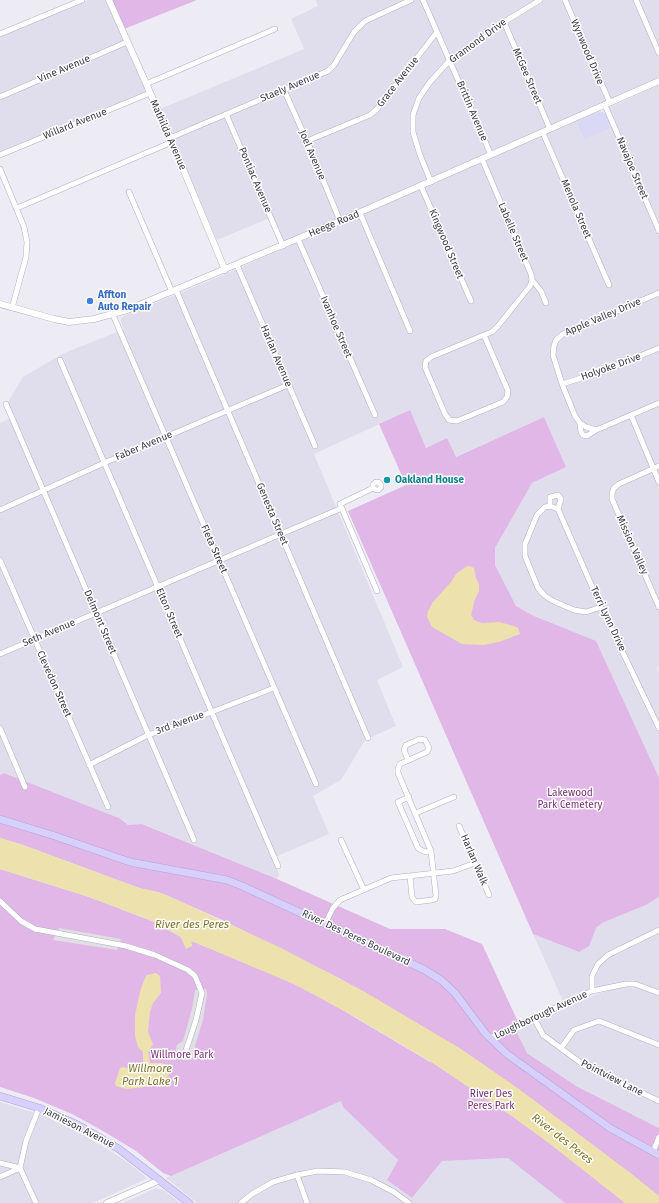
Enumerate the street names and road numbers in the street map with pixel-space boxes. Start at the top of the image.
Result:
street label: Gramond Drive [447,16,509,66]
street label: Wynwood Drive [568,17,606,87]
street label: McGee Street [510,46,544,106]
street label: Vine Avenue [36,53,92,85]
street label: Grace Avenue [374,54,422,110]
street label: Staely Avenue [258,69,322,105]
street label: Brittin Avenue [454,79,490,143]
street label: Mathilda Avenue [147,98,189,172]
street label: Willard Avenue [41,106,109,142]
street label: Joel Avenue [296,128,328,182]
street label: Navajoe Street [614,135,650,201]
street label: Pontiac Avenue [236,146,274,214]
street label: Menola Street [558,178,594,240]
street label: Labelle Street [495,201,531,263]
street label: Kingwood Street [426,207,466,281]
street label: Heege Road [307,208,361,240]
street label: Ivanhoe Street [318,294,354,360]
street label: Apple Valley Drive [563,296,643,338]
street label: Harlan Avenue [258,323,294,389]
street label: Holyoke Drive [579,351,643,383]
street label: Faber Avenue [114,429,174,463]
street label: Genesta Street [253,481,291,547]
street label: Mission Valley [614,513,650,577]
street label: Fleta Street [198,523,230,575]
street label: Terri Lynn Drive [588,585,628,653]
street label: Elton Street [153,586,185,640]
street label: Delmont Street [81,588,119,656]
street label: Seth Avenue [21,616,77,650]
street label: Clevedon Street [34,649,74,719]
street label: 3rd Avenue [154,709,206,737]
street label: Harlan Walk [458,833,490,887]
street label: River Des Peres Boulevard [300,908,412,968]
street label: Loughborough Avenue [493,988,589,1042]
street label: Pointview Lane [579,1057,645,1099]
street label: Jamieson Avenue [42,1105,116,1151]

